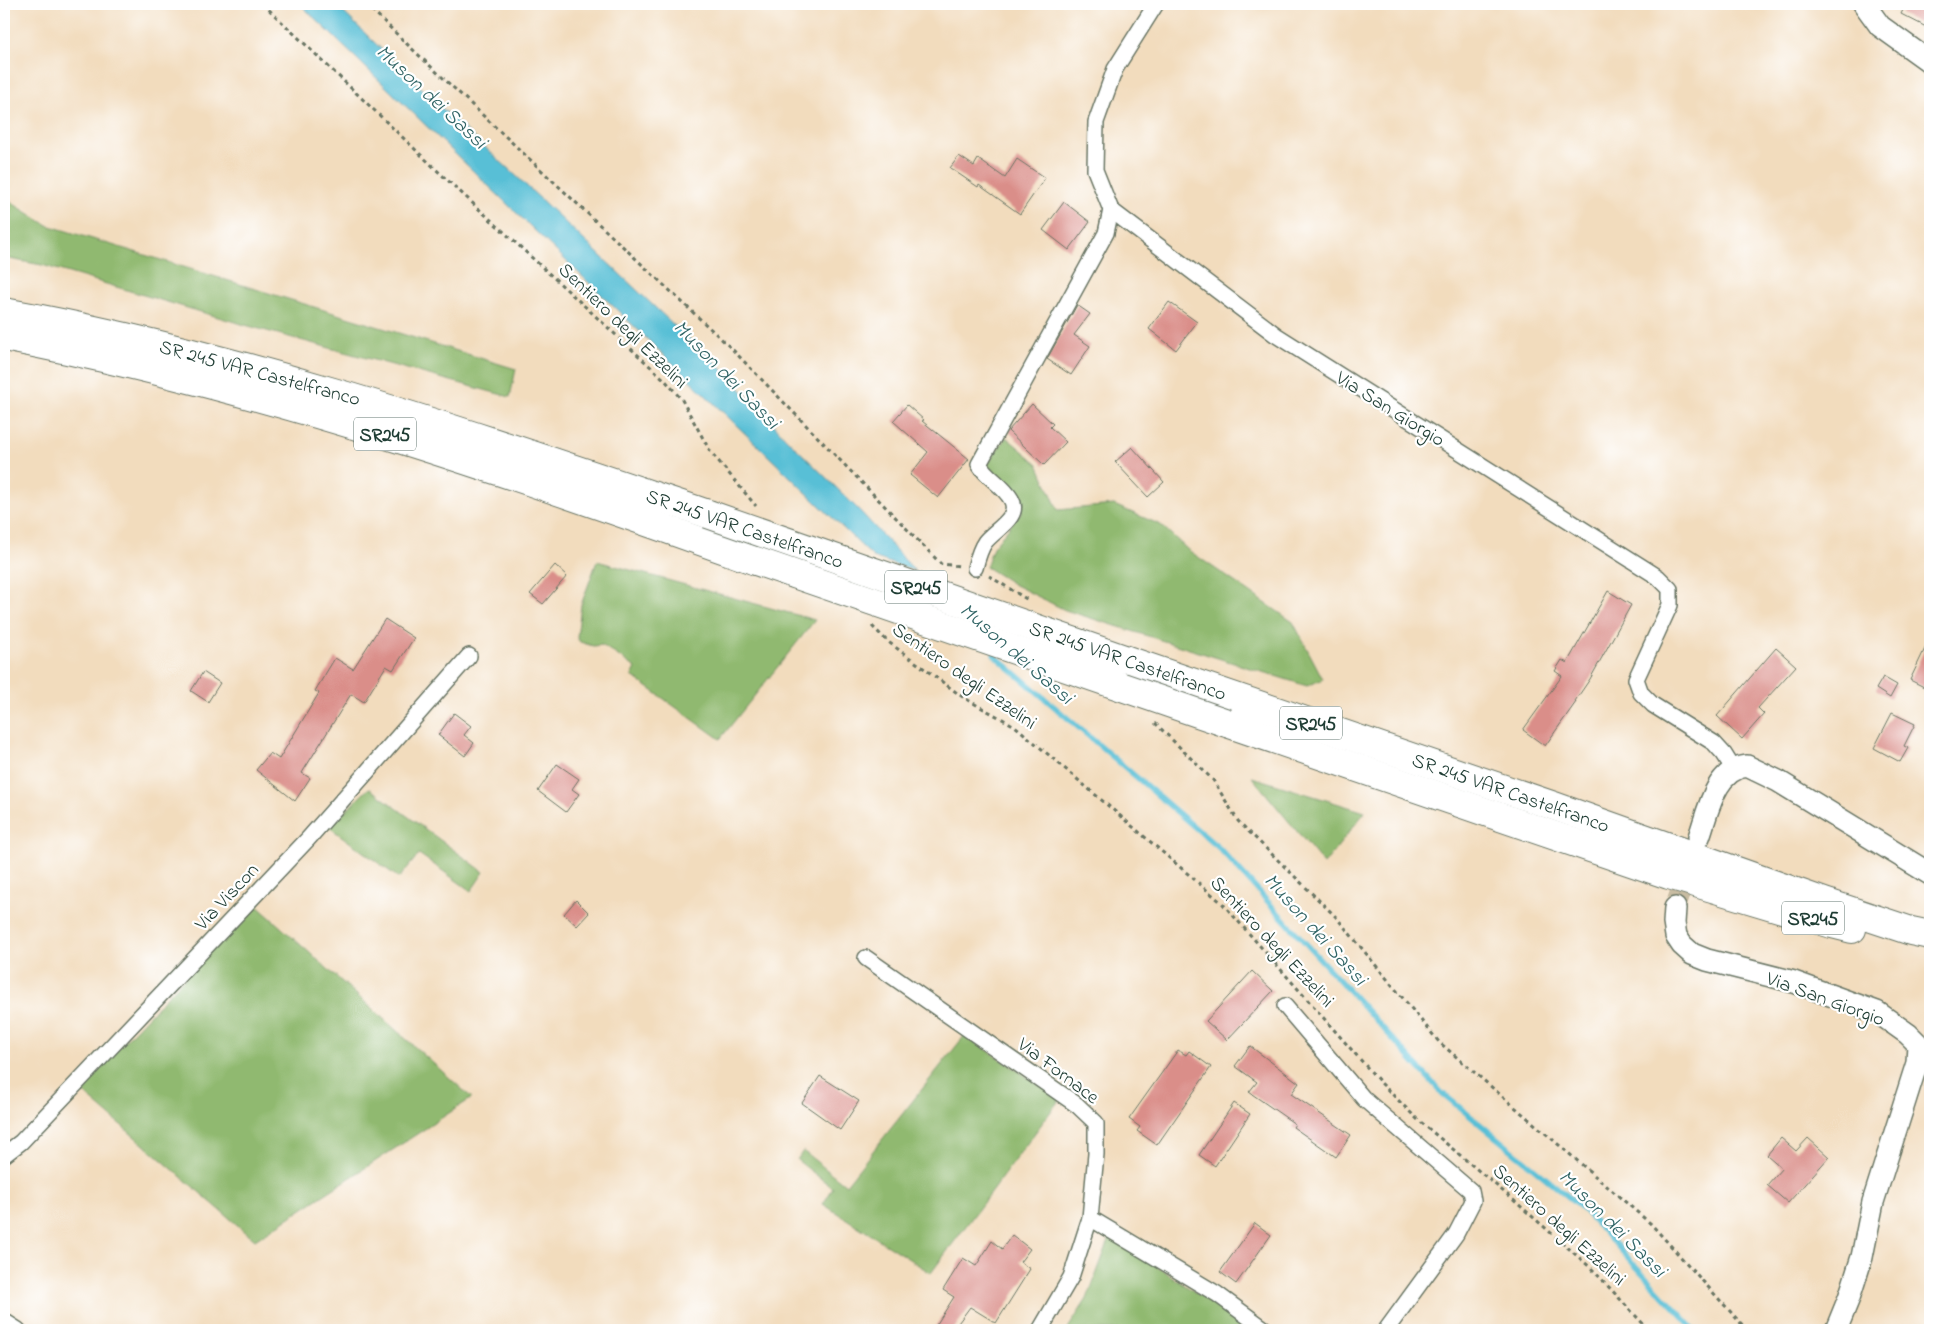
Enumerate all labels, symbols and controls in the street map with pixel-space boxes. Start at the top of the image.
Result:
water label: Muson dei Sassi [368,38,494,158]
street label: Sentiero degli Ezzelini [550,257,694,397]
water label: Muson dei Sassi [665,314,787,439]
street label: SR 245 VAR Castelfranco [156,334,363,415]
street label: Via San Giorgio [1328,364,1450,456]
road number: SR245 [354,418,416,450]
street label: SR 245 VAR Castelfranco [642,483,847,578]
road number: SR245 [885,570,947,604]
water label: Muson dei Sassi [952,597,1081,714]
street label: SR 245 VAR Castelfranco [1025,615,1230,710]
street label: Sentiero degli Ezzelini [885,616,1042,739]
road number: SR245 [1280,706,1342,740]
street label: SR 245 VAR Castelfranco [1408,747,1613,842]
street label: Via Viscon [188,857,267,939]
water label: Muson dei Sassi [1256,867,1375,995]
street label: Sentiero degli Ezzelini [1201,870,1340,1016]
road number: SR245 [1782,901,1844,934]
street label: Via San Giorgio [1761,965,1888,1036]
street label: Via Fornace [1010,1031,1105,1113]
street label: Sentiero degli Ezzelini [1484,1158,1632,1295]
water label: Muson dei Sassi [1551,1164,1674,1287]

